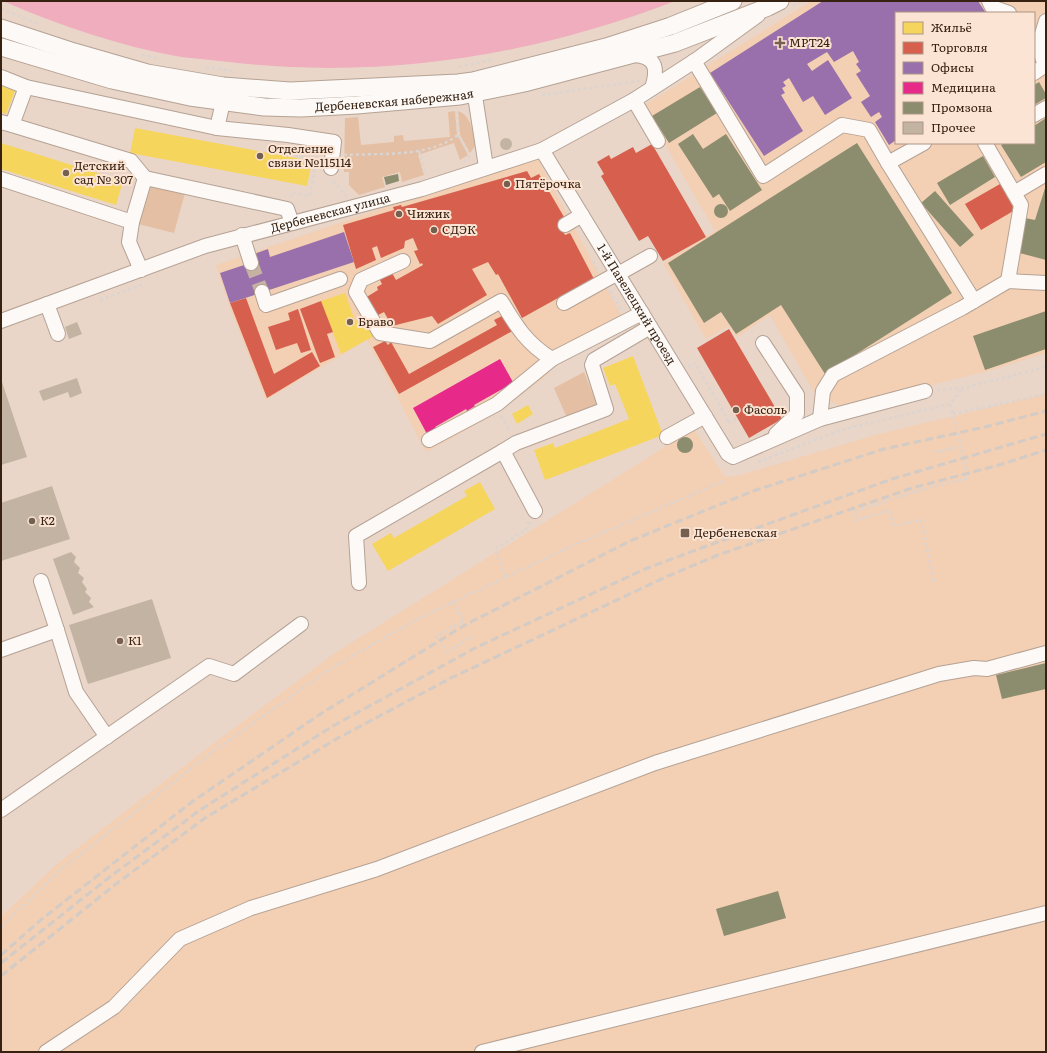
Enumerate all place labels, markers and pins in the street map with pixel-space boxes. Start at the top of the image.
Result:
place label: МРТ24 [789,33,830,51]
marker: МРТ24 [774,37,786,49]
place label: Отделение связи №115114 [268,139,352,171]
marker: Отделение связи №115114 [255,151,265,161]
place label: Детский сад № 307 [74,156,133,188]
marker: Детский сад № 307 [61,168,71,178]
place label: Пятёрочка [515,174,582,192]
marker: Пятёрочка [502,179,512,189]
place label: Чижик [407,204,450,222]
marker: Чижик [394,209,404,219]
place label: СДЭК [442,220,476,238]
marker: СДЭК [429,225,439,235]
place label: Браво [358,312,394,330]
marker: Браво [345,317,355,327]
place label: Фасоль [744,400,788,418]
marker: Фасоль [731,405,741,415]
place label: К2 [40,511,55,529]
marker: К2 [27,516,37,526]
place label: Дербеневская [694,523,777,541]
marker: Дербеневская [679,527,691,539]
place label: К1 [128,631,142,649]
marker: К1 [115,636,125,646]

